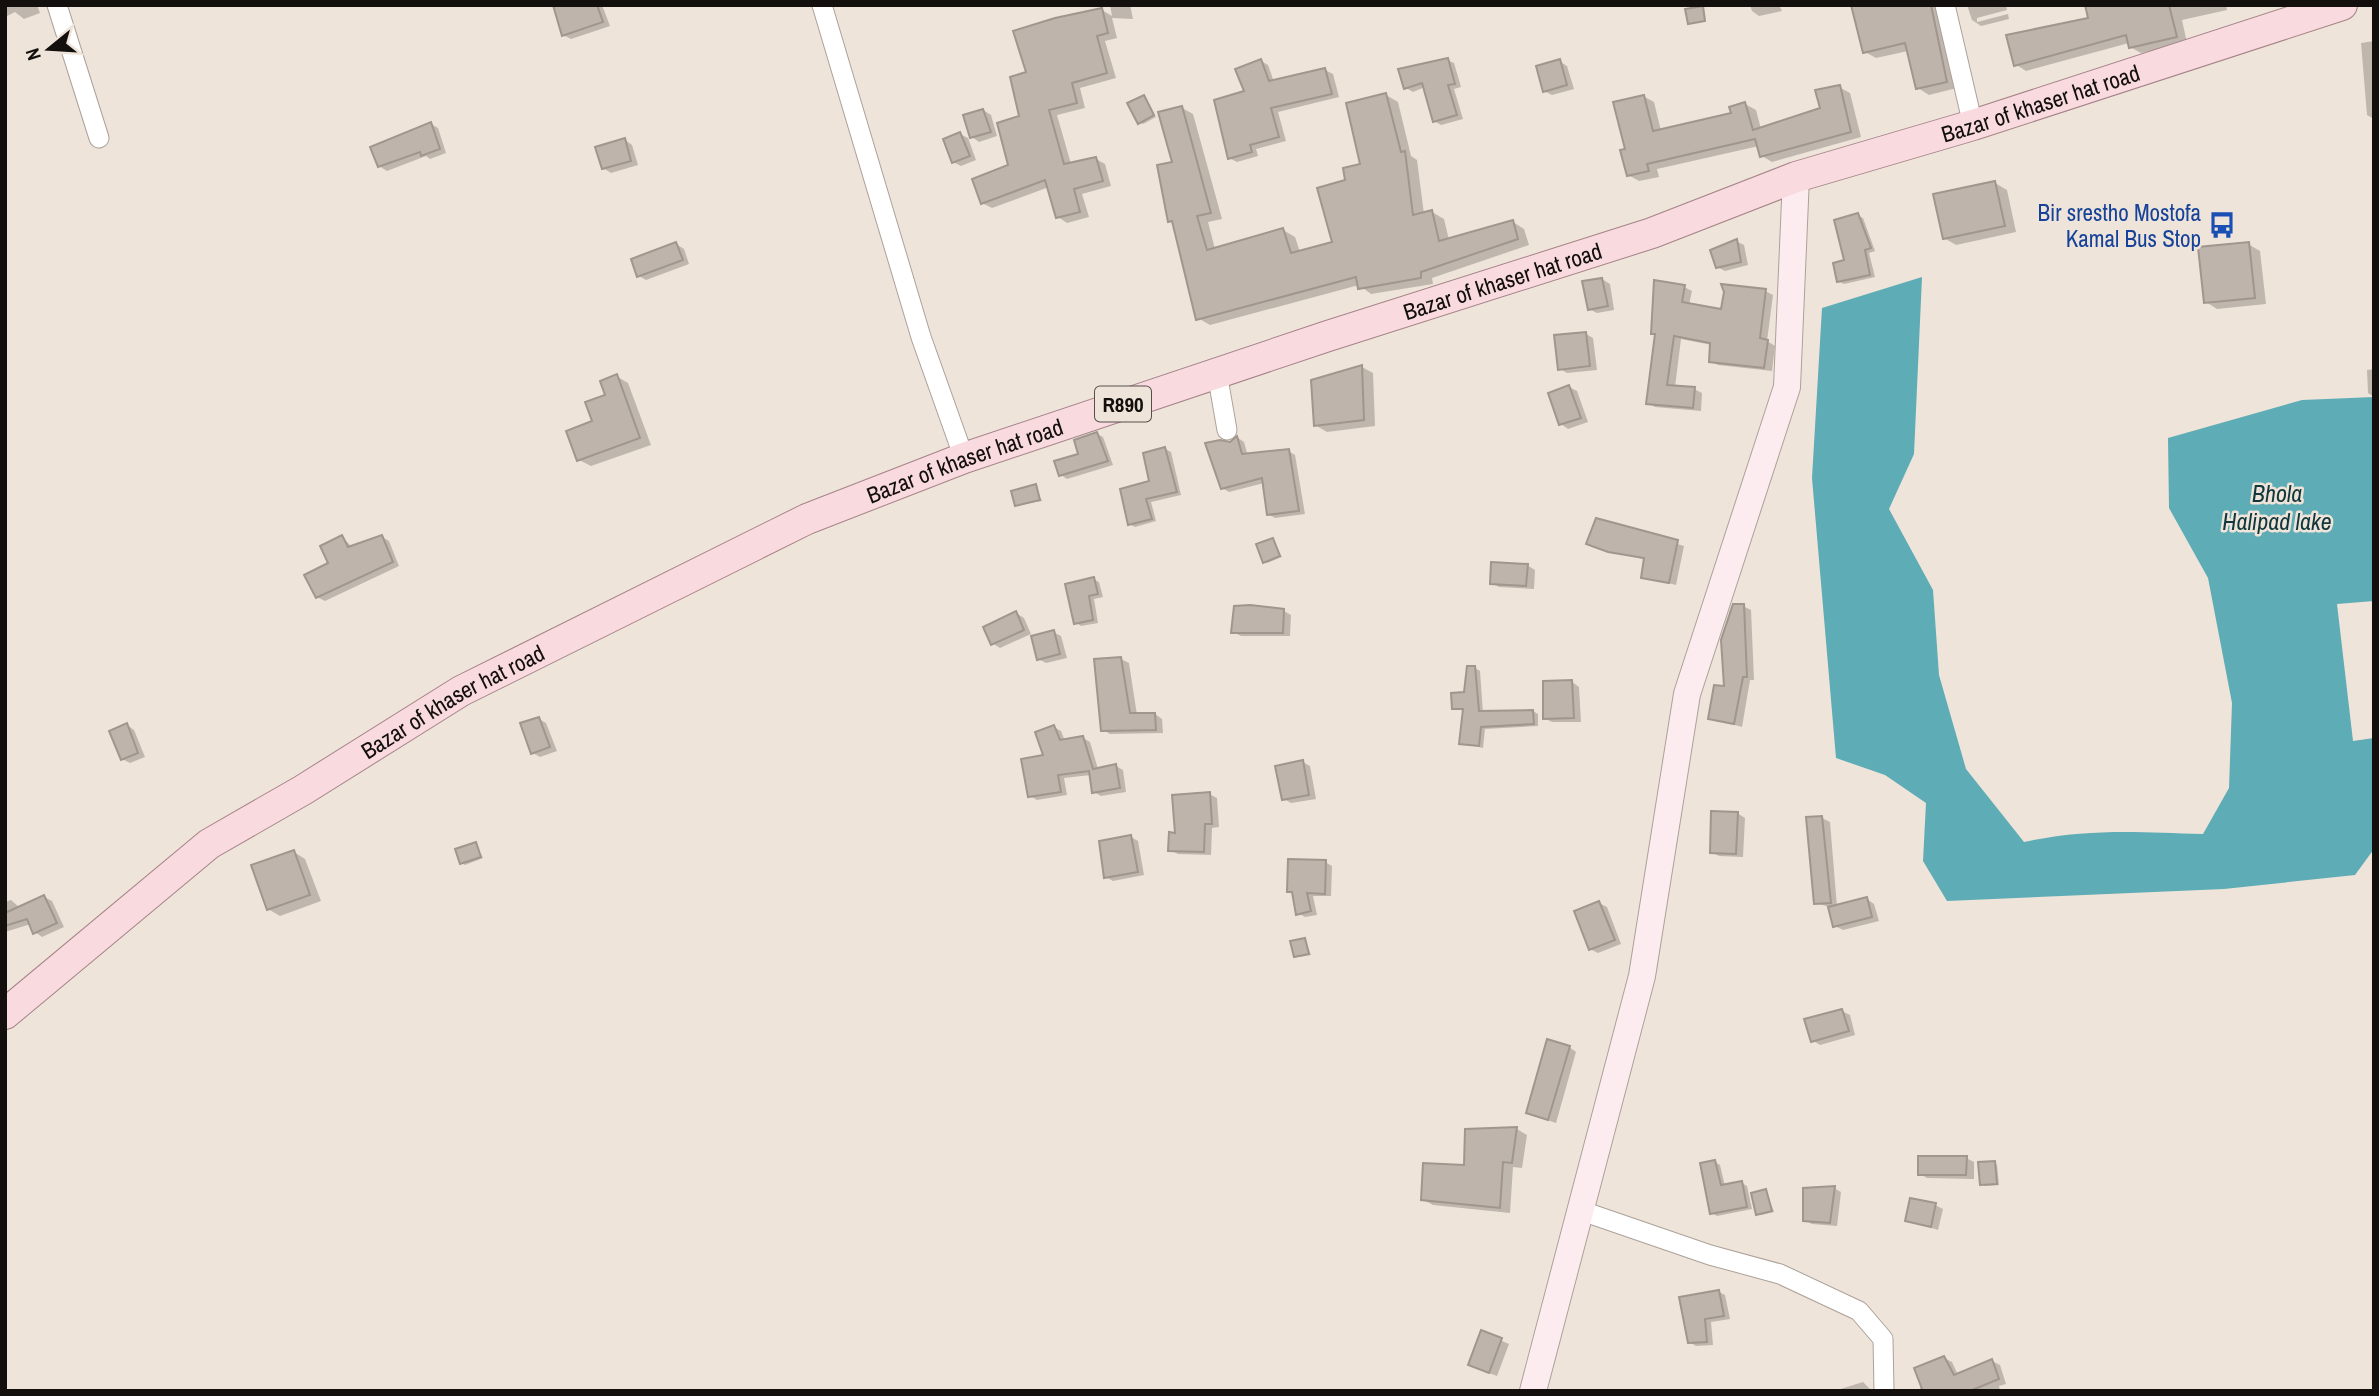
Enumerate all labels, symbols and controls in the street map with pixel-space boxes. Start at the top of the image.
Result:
north arrow [14,14,84,84]
text: N [19,45,47,64]
street label: Bazar of khaser hat road [1937,56,2144,149]
place label: Bir srestho Mostofa Kamal Bus Stop [2037,197,2202,254]
bus stop icon: Bir srestho Mostofa Kamal Bus Stop [2207,210,2237,240]
street label: Bazar of khaser hat road [1399,235,1605,327]
road number: R890 [1095,386,1151,422]
street label: Bazar of khaser hat road [862,411,1067,510]
water label: Bhola Halipad lake [2222,477,2332,537]
street label: Bazar of khaser hat road [355,637,549,766]

